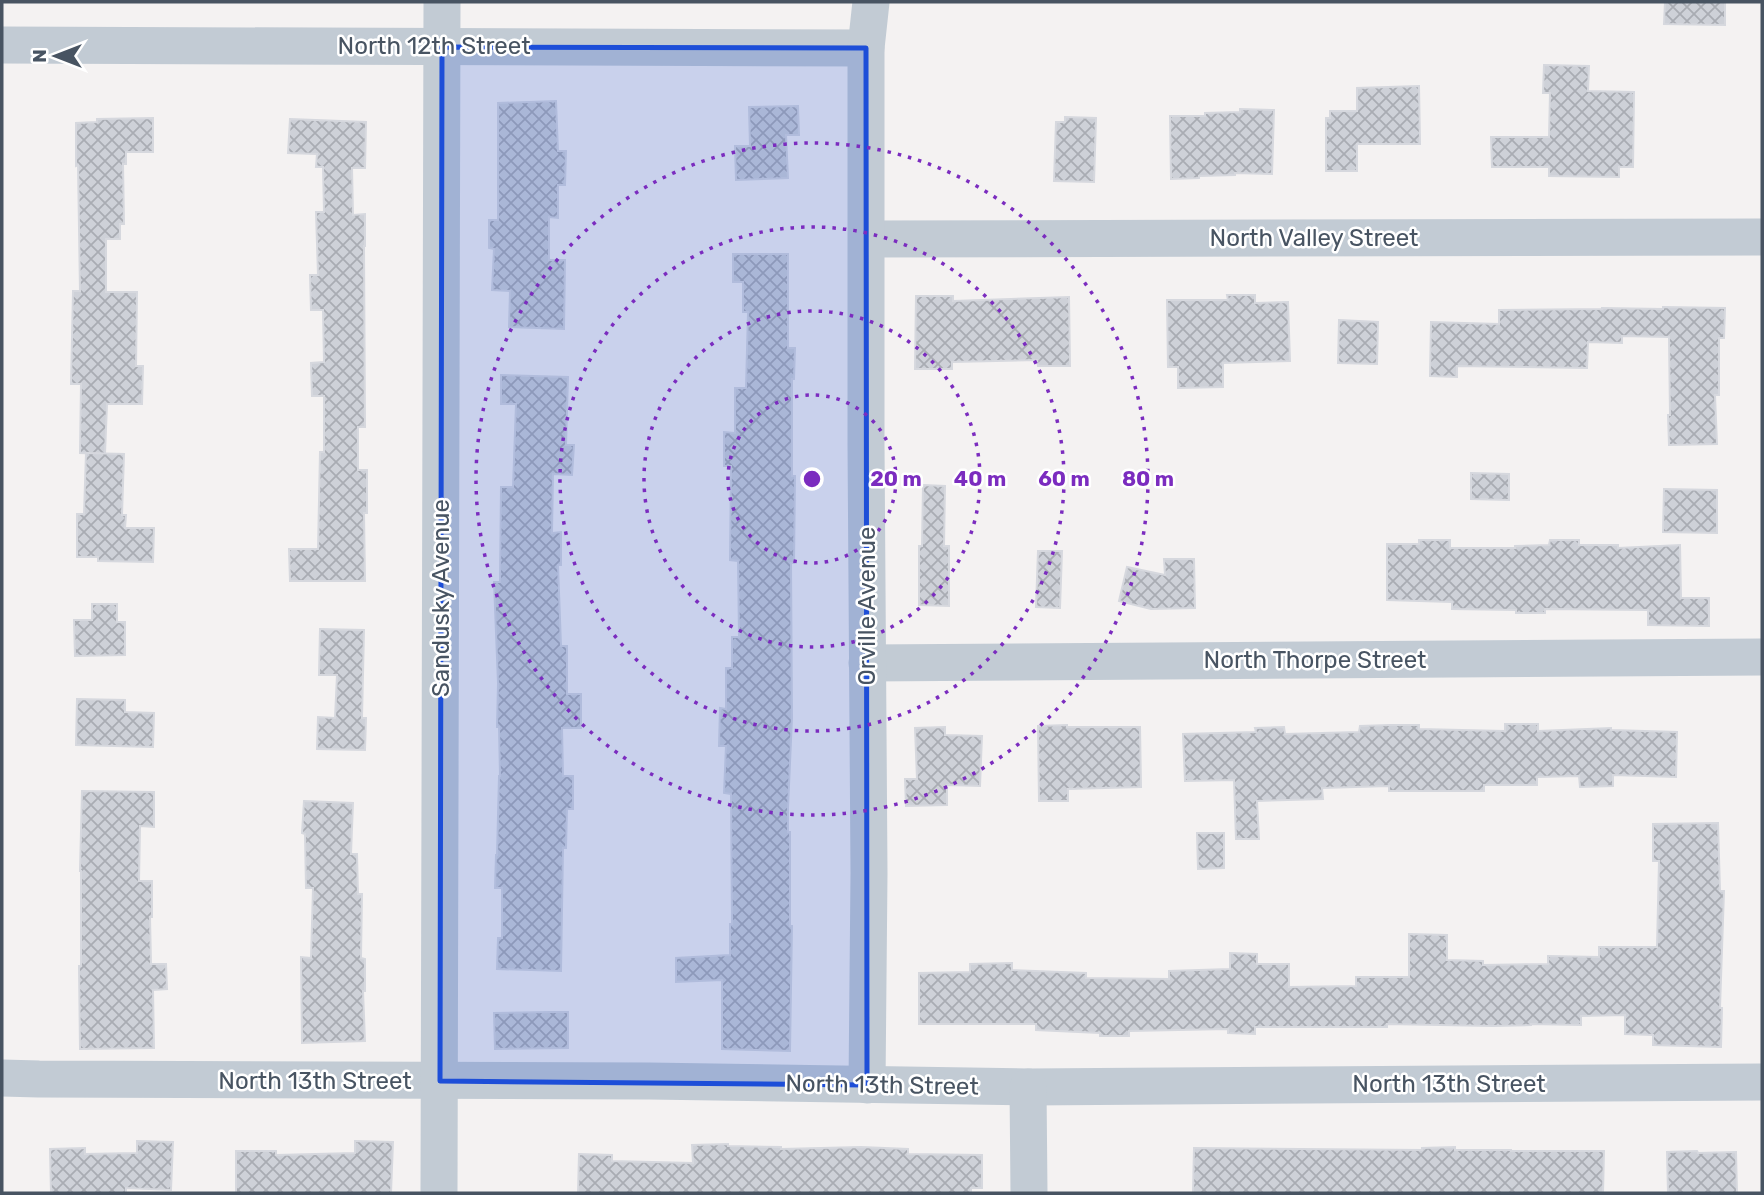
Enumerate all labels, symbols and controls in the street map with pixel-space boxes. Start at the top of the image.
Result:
north arrow [21,21,91,91]
street label: North 12th Street [337,32,531,60]
text: N [28,49,51,63]
street label: North Valley Street [1210,224,1418,252]
text: 20 m [870,466,922,491]
text: 40 m [954,466,1006,491]
text: 60 m [1038,466,1090,491]
text: 80 m [1122,466,1174,491]
centre of rings [800,467,824,491]
street label: Sandusky Avenue [427,499,455,697]
street label: Orville Avenue [853,527,881,685]
street label: North Thorpe Street [1204,646,1426,674]
street label: North 13th Street [218,1067,412,1095]
street label: North 13th Street [785,1069,979,1101]
street label: North 13th Street [1352,1070,1546,1098]

